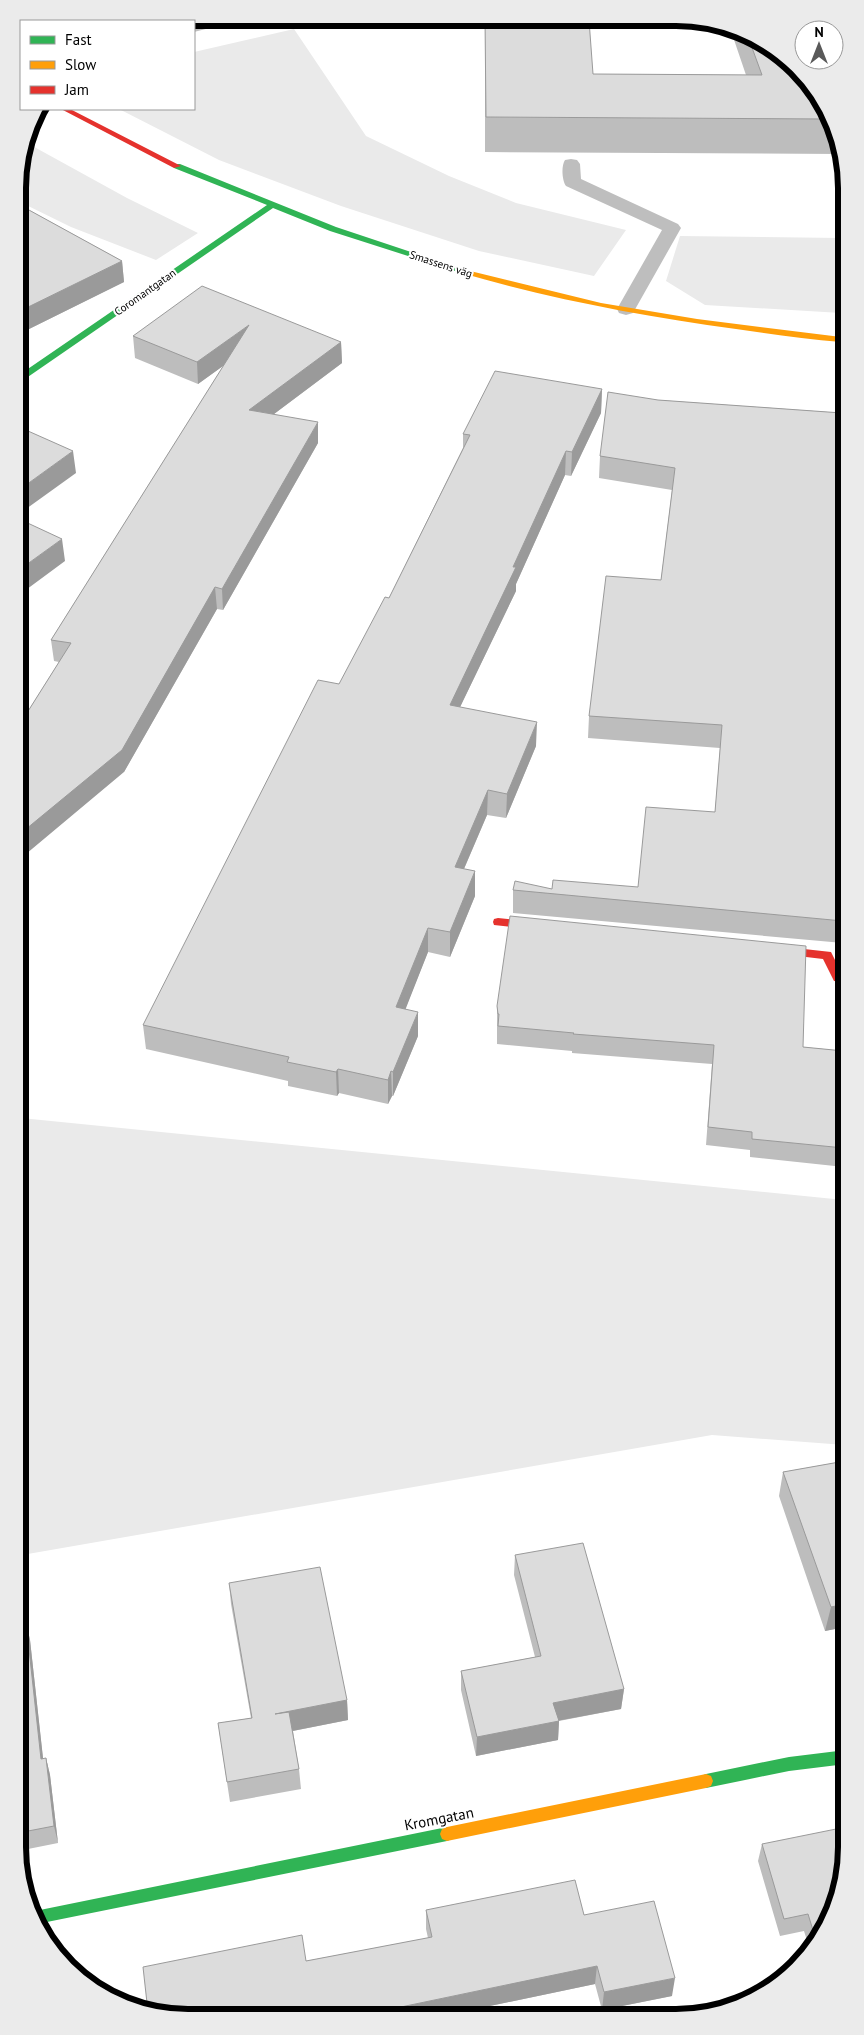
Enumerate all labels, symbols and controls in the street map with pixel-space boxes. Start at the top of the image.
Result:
legend [20,20,195,110]
north arrow [794,20,844,70]
text: N [814,23,824,41]
text: Fast [65,30,92,49]
text: Slow [65,55,96,74]
text: Jam [64,80,89,99]
street label: Smassens väg [408,247,474,281]
street label: Coromantgatan [111,266,179,318]
street label: Kromgatan [403,1802,475,1835]

